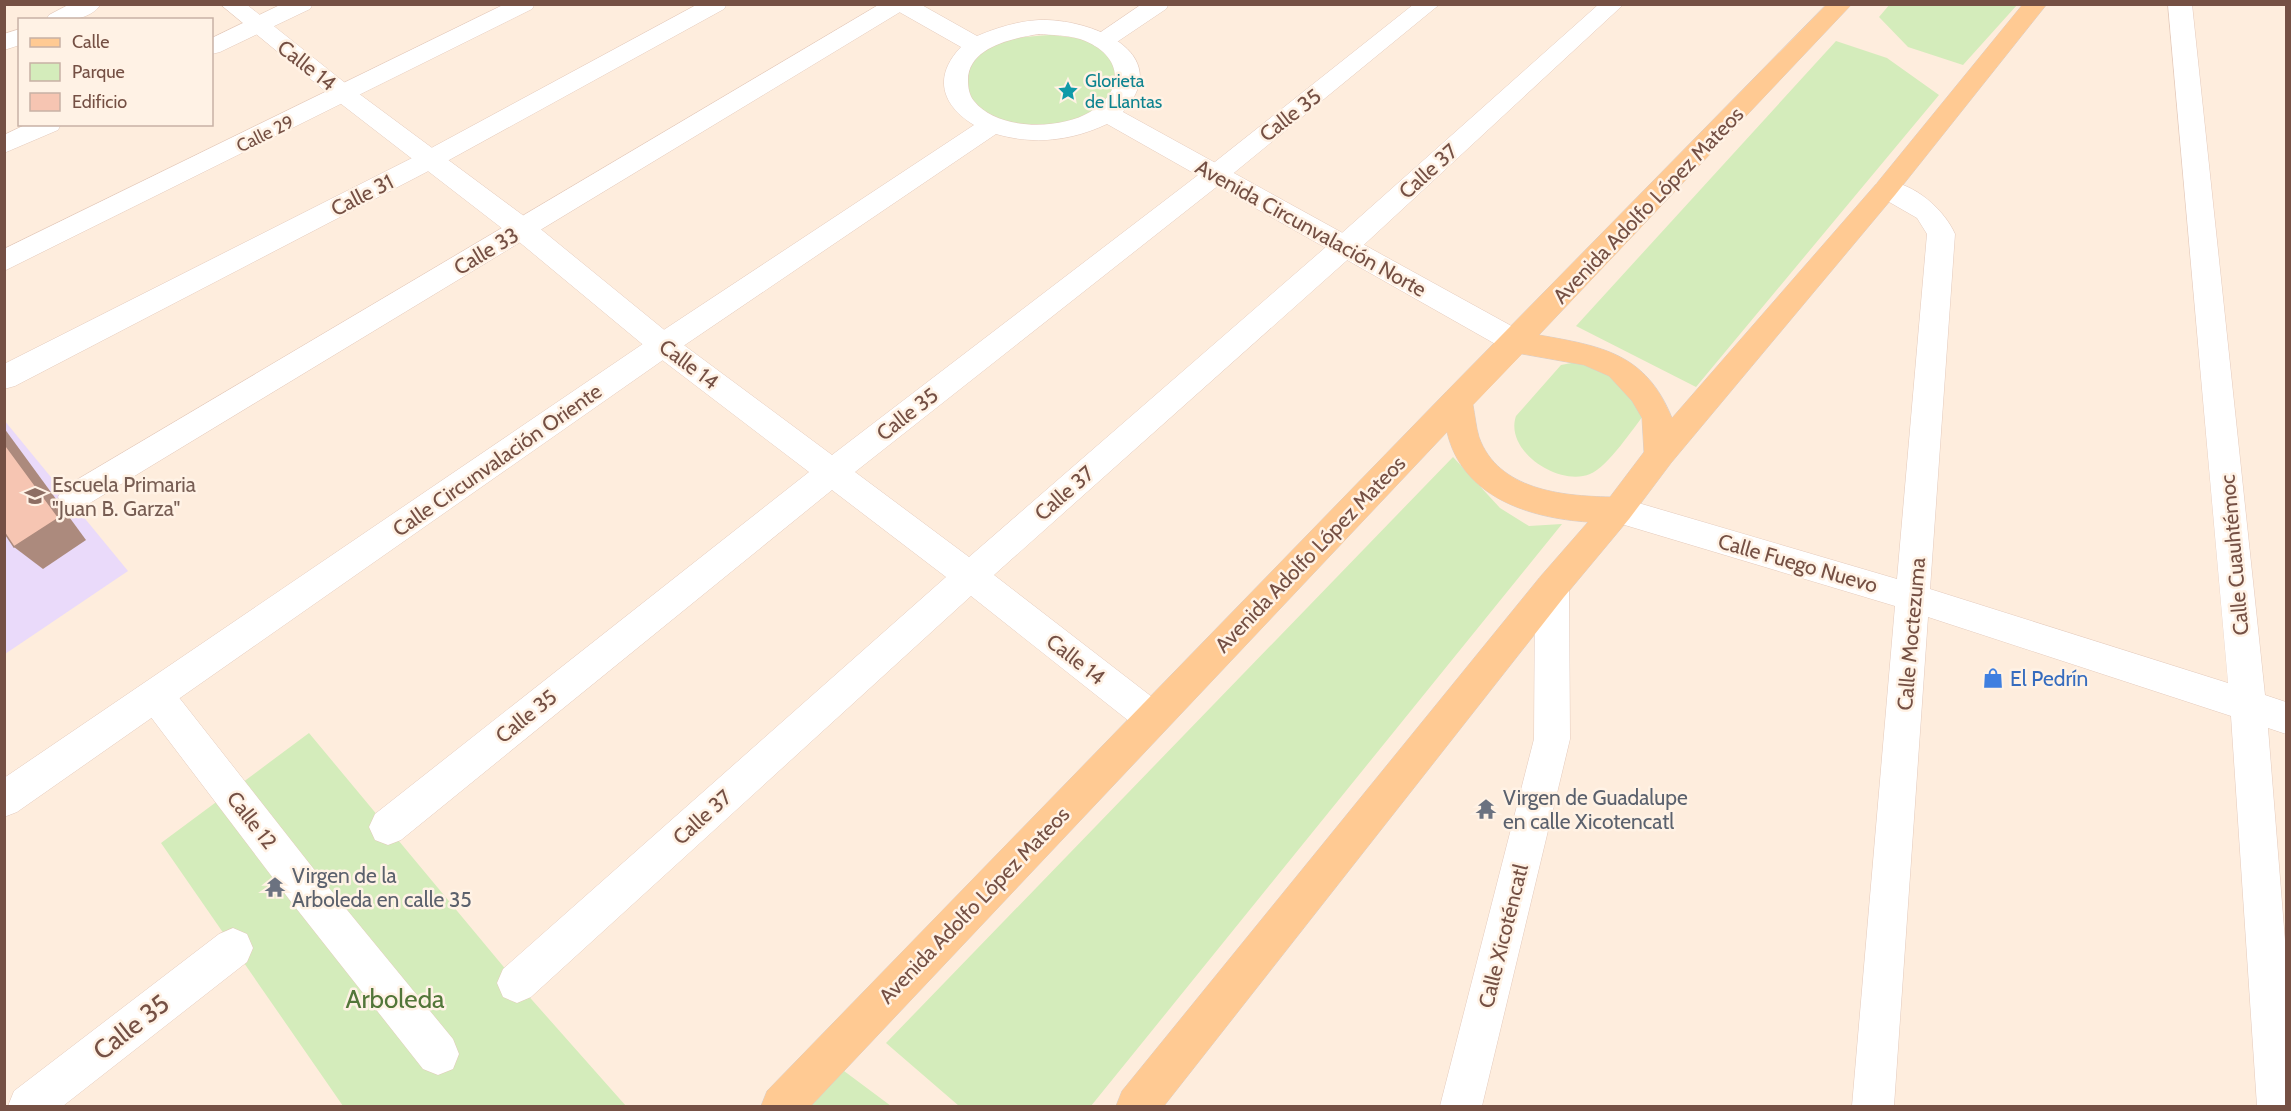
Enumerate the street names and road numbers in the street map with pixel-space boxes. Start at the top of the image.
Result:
street label: Calle 14 [273,34,341,96]
street label: Calle 35 [1254,83,1326,147]
street label: Avenida Adolfo López Mateos [1548,101,1749,308]
street label: Calle 29 [233,111,297,157]
street label: Calle 37 [1394,138,1463,204]
street label: Avenida Circunvalación Norte [1191,154,1431,302]
street label: Calle 31 [327,169,397,221]
street label: Calle 33 [449,222,523,280]
street label: Calle 14 [655,334,723,394]
street label: Calle Circunvalación Oriente [388,378,606,542]
street label: Calle 35 [871,382,943,446]
street label: Avenida Adolfo López Mateos [1210,450,1411,657]
street label: Calle 37 [1029,460,1099,525]
street label: Calle Cuauhtémoc [2215,473,2253,637]
street label: Calle Fuego Nuevo [1715,528,1881,598]
street label: Calle Moctezuma [1892,557,1930,711]
street label: Calle 14 [1042,628,1110,690]
street label: Calle 35 [491,684,561,748]
street label: Calle 37 [668,784,737,850]
street label: Calle 12 [222,786,282,854]
street label: Avenida Adolfo López Mateos [874,801,1075,1008]
street label: Calle Xicoténcatl [1473,861,1533,1011]
street label: Calle 35 [87,987,175,1067]

